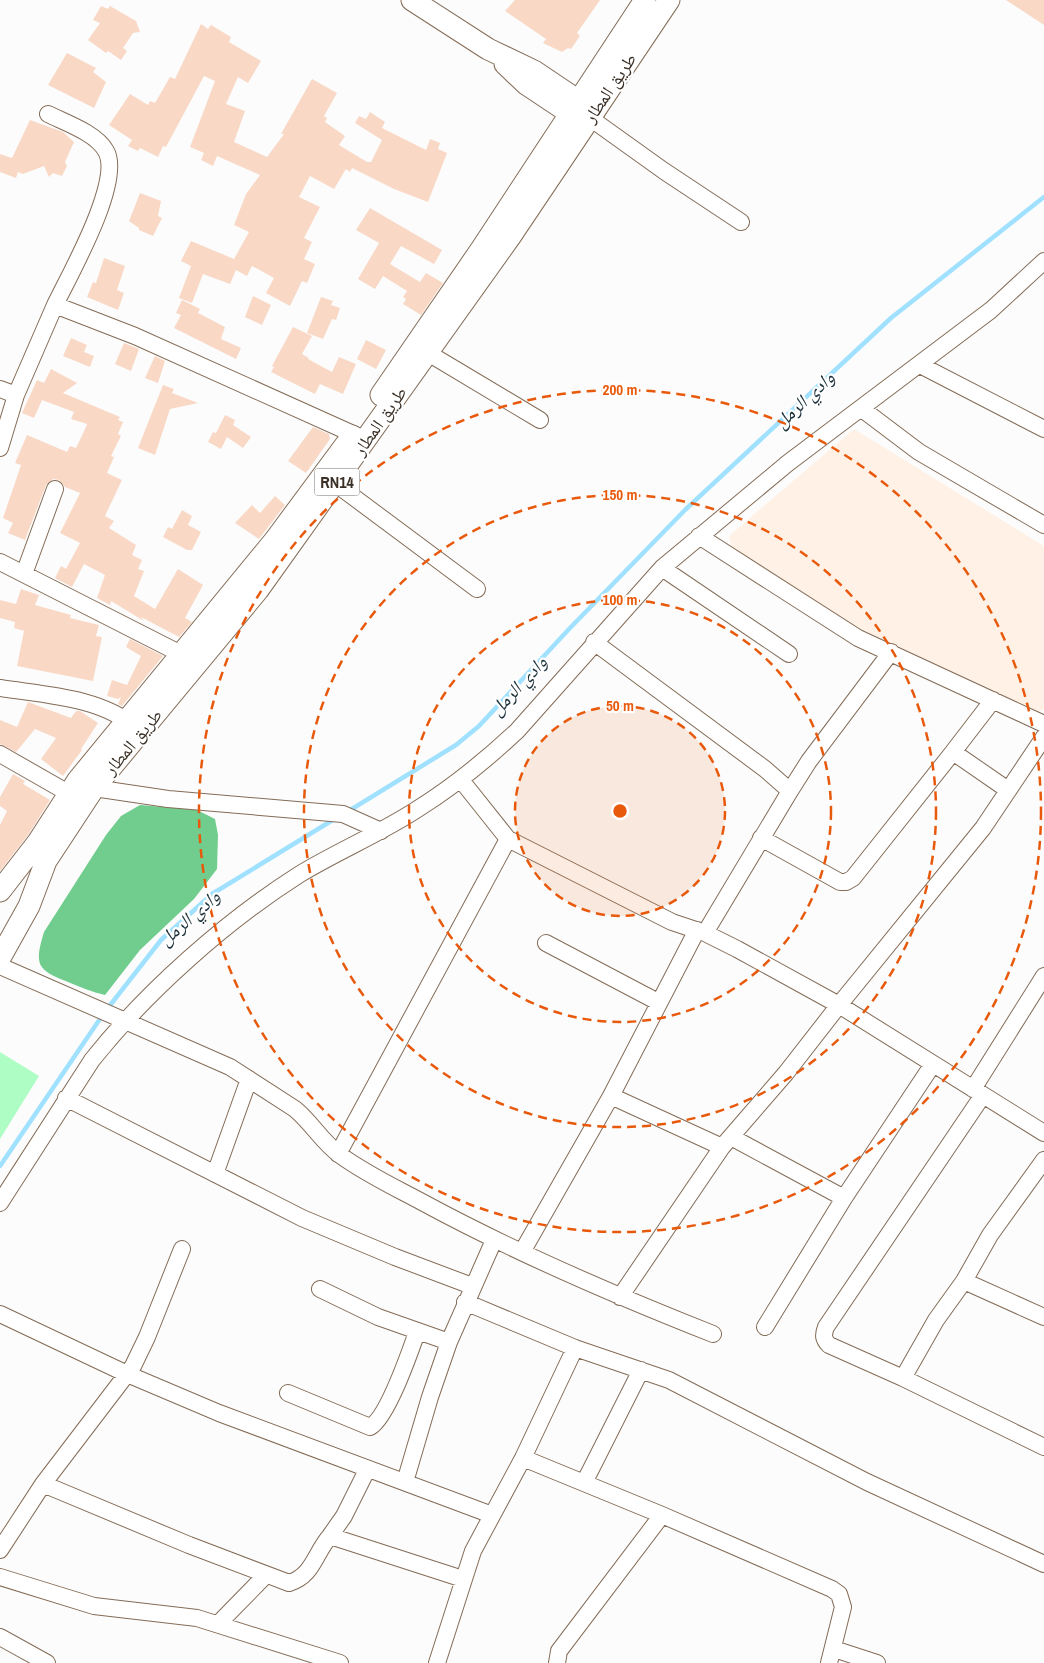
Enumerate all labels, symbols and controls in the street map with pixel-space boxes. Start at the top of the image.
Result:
street label: طريق المطار [576,48,642,128]
water label: وادي الرمل [768,364,842,436]
text: 200 m [603,379,637,400]
street label: طريق المطار [346,381,413,461]
road number: RN14 [314,468,360,496]
text: 150 m [603,484,637,505]
text: 100 m [603,589,637,610]
water label: وادي الرمل [483,649,555,723]
text: 50 m [606,695,634,716]
street label: طريق المطار [97,703,168,781]
centre of rings [611,802,629,820]
water label: وادي الرمل [153,883,227,953]

